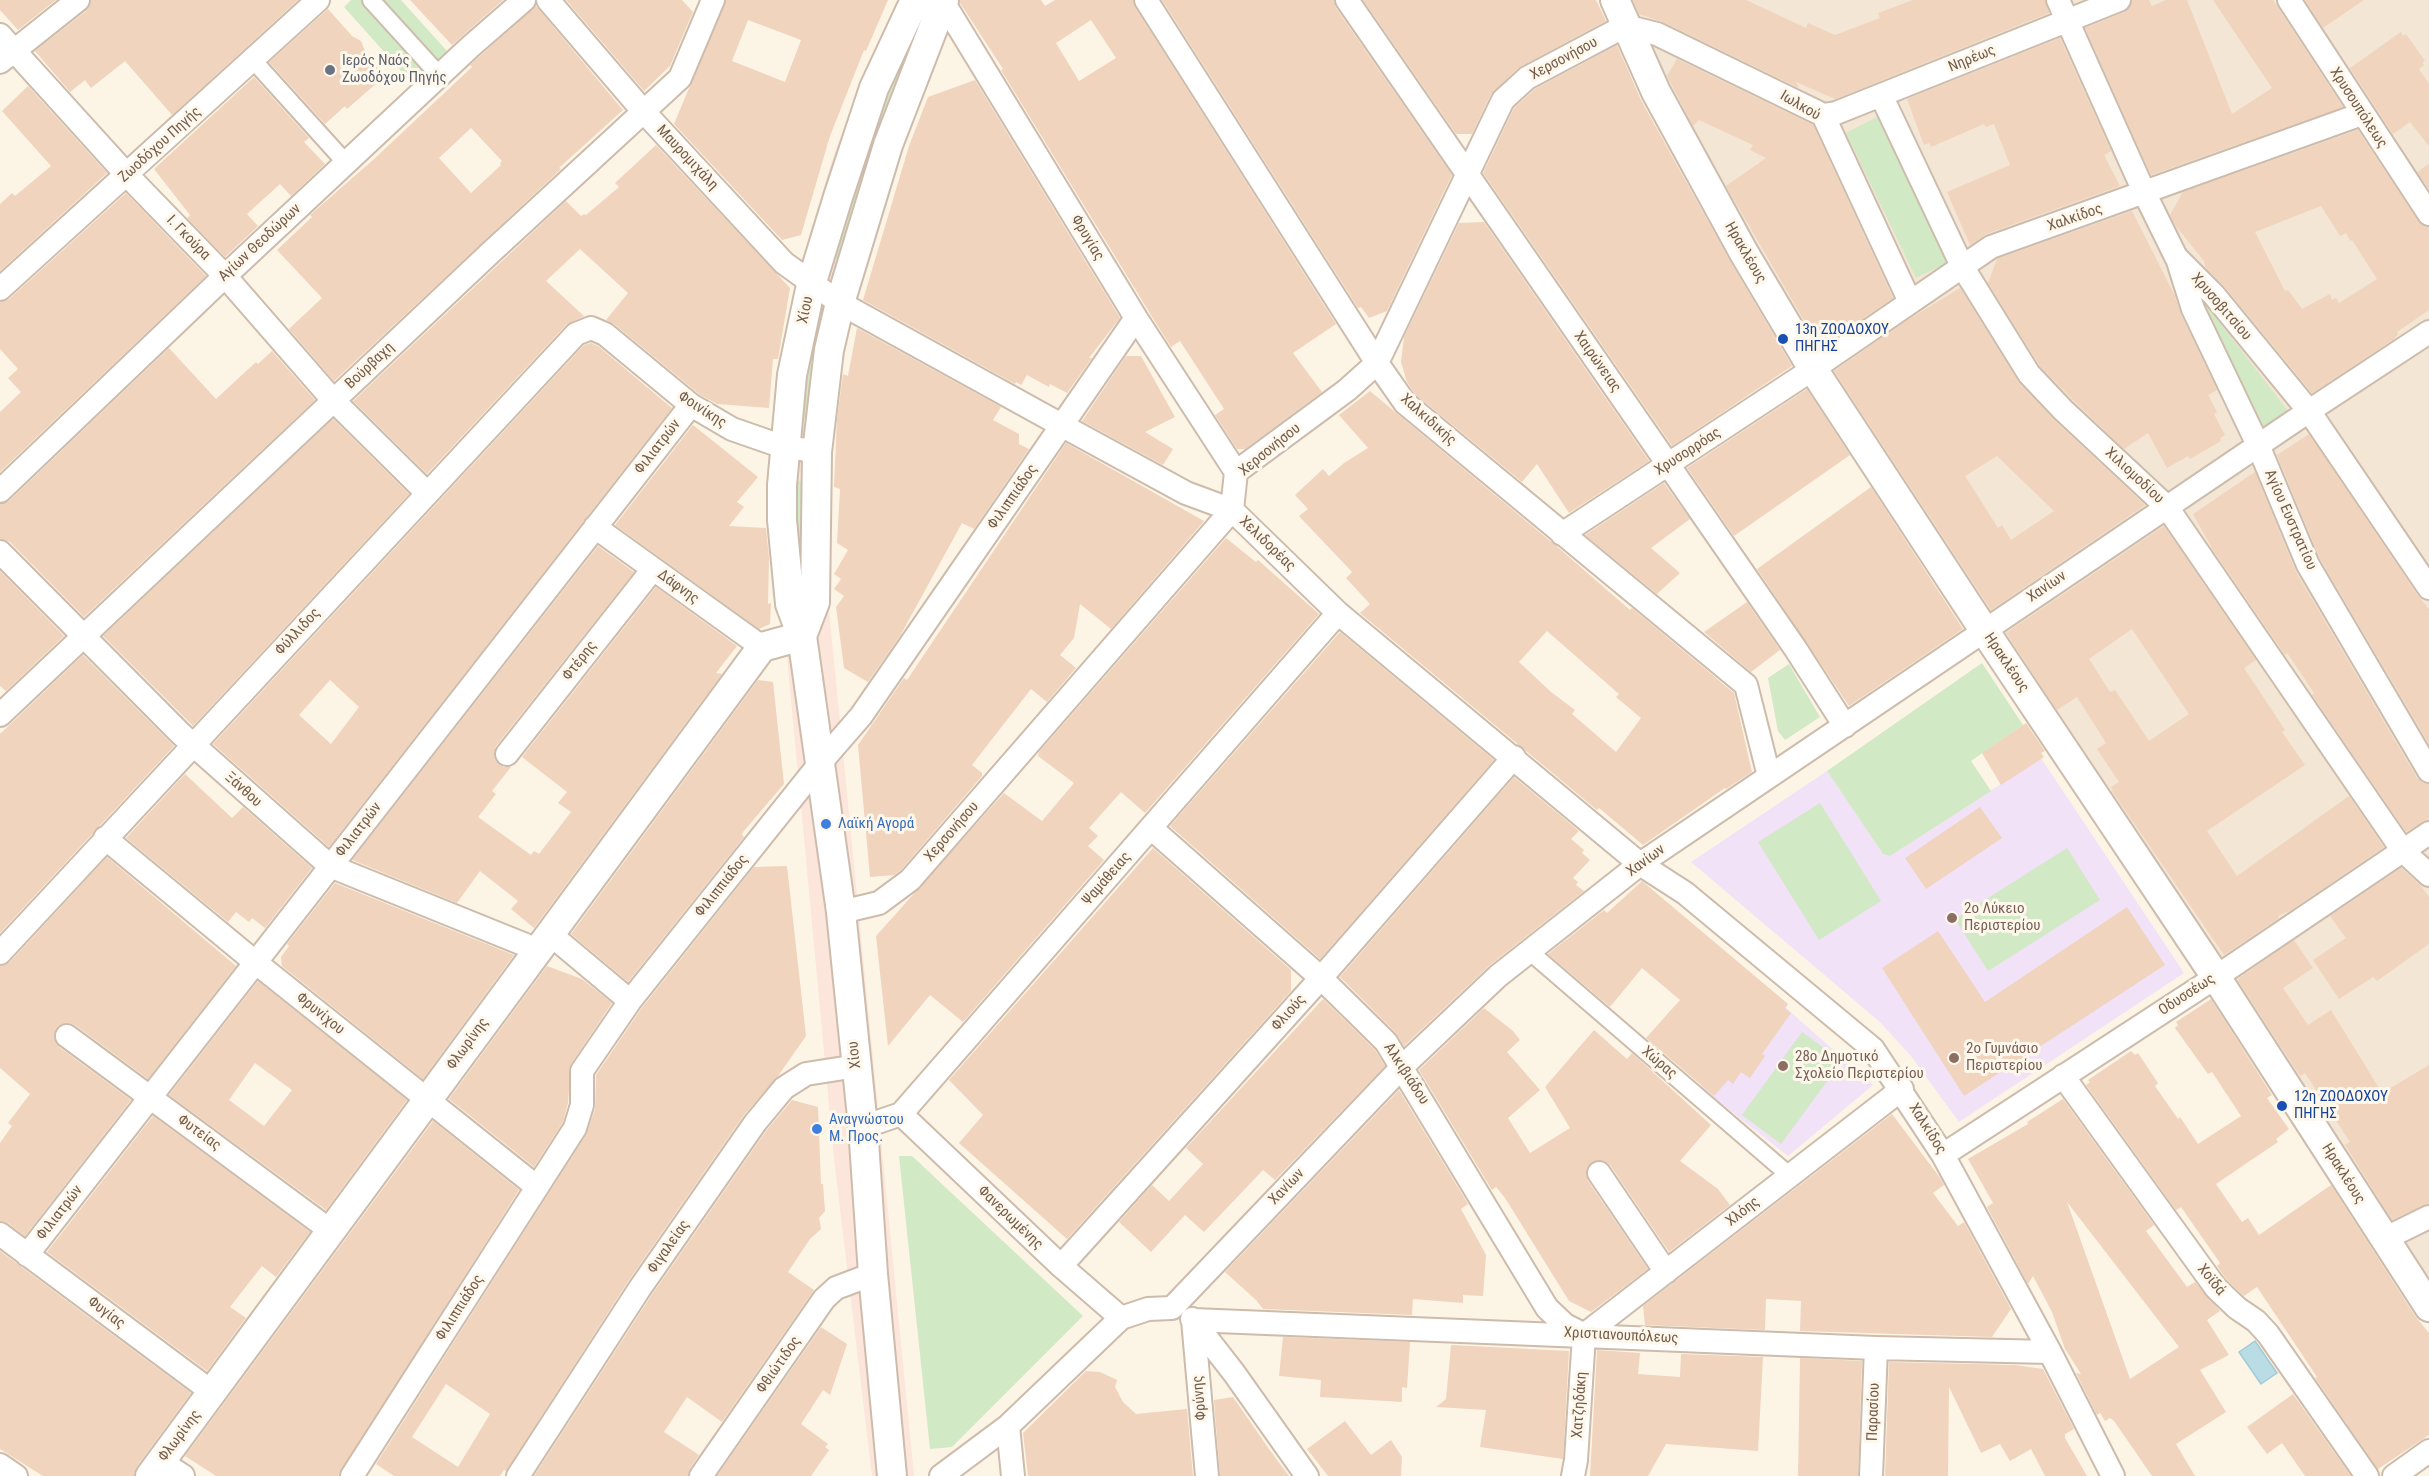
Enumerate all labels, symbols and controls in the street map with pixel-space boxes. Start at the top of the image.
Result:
street label: Χερσονήσου [1527,34,1601,84]
street label: Νηρέως [1946,41,1998,77]
place label: Ιερός Ναός Ζωοδόχου Πηγής [342,52,447,87]
marker: Ιερός Ναός Ζωοδόχου Πηγής [323,63,337,77]
street label: Χρυσουπόλεως [2325,64,2391,152]
street label: Ιωλκού [1777,87,1823,125]
street label: Ζωοδόχου Πηγής [115,103,205,187]
street label: Μαυρομιχάλη [652,122,722,194]
street label: Αγίων Θεοδώρων [215,200,305,286]
street label: Χαλκίδος [2045,200,2105,236]
street label: Ι. Γκούρα [162,212,214,264]
street label: Φρυγίας [1066,212,1108,264]
street label: Ηρακλέους [1720,219,1770,287]
street label: Χρυσοβιτσίου [2187,270,2255,344]
street label: Χίου [794,295,818,325]
place label: 13η ΖΩΟΔΟΧΟΥ ΠΗΓΗΣ [1795,321,1889,356]
street label: Χαιρώνειας [1569,328,1625,396]
marker: 13η ΖΩΟΔΟΧΟΥ ΠΗΓΗΣ [1776,332,1790,346]
street label: Βούρβαχη [342,339,398,393]
street label: Φοινίκης [674,388,730,432]
street label: Χαλκιδικής [1396,390,1460,450]
street label: Φιλιατρών [631,416,685,478]
street label: Χερσονήσου [1236,420,1304,480]
street label: Χρυσορρόας [1652,424,1724,480]
street label: Χιλιομοδίου [2101,444,2167,508]
street label: Φιλιππιάδος [984,461,1042,533]
street label: Αγίου Ευστρατίου [2260,467,2320,573]
street label: Χελιδορέας [1235,513,1299,575]
street label: Δάφνης [654,566,702,608]
street label: Χανίων [2024,567,2070,607]
street label: Φύλλιδος [272,605,324,659]
street label: Ηρακλέους [1980,630,2032,696]
street label: Φτέρης [559,638,601,684]
street label: Ξάνθου [221,769,265,811]
street label: Χερσονήσου [921,798,983,866]
street label: Φιλιατρών [332,799,386,861]
place label: Λαϊκή Αγορά [838,815,914,833]
marker: Λαϊκή Αγορά [819,817,833,831]
street label: Χανίων [1623,841,1669,881]
street label: Ψαμάθειας [1079,849,1135,909]
street label: Φιλιππιάδος [691,851,753,921]
place label: 2ο Λύκειο Περιστερίου [1964,900,2041,935]
marker: 2ο Λύκειο Περιστερίου [1945,911,1959,925]
street label: Οδυσσέως [2155,970,2219,1020]
street label: Φρυνίχου [292,989,348,1039]
street label: Φλιούς [1268,991,1310,1035]
street label: Φλωρίνης [443,1014,493,1074]
street label: Χίου [845,1040,865,1070]
street label: Αλκιβιάδου [1379,1040,1433,1108]
place label: 2ο Γυμνάσιο Περιστερίου [1966,1040,2043,1075]
street label: Χώρας [1638,1043,1680,1083]
place label: 28ο Δημοτικό Σχολείο Περιστερίου [1795,1048,1924,1083]
marker: 2ο Γυμνάσιο Περιστερίου [1947,1051,1961,1065]
marker: 28ο Δημοτικό Σχολείο Περιστερίου [1776,1059,1790,1073]
place label: 12η ΖΩΟΔΟΧΟΥ ΠΗΓΗΣ [2294,1088,2388,1123]
marker: 12η ΖΩΟΔΟΧΟΥ ΠΗΓΗΣ [2275,1099,2289,1113]
street label: Χαλκίδος [1904,1100,1950,1158]
street label: Φυτείας [174,1111,224,1155]
place label: Αναγνώστου Μ. Προς. [829,1111,904,1146]
marker: Αναγνώστου Μ. Προς. [810,1122,824,1136]
street label: Ηρακλέους [2317,1140,2369,1208]
street label: Χανίων [1265,1165,1309,1209]
street label: Φιλιατρών [33,1182,87,1244]
street label: Φανερωμένης [974,1182,1046,1254]
street label: Χλόης [1723,1193,1763,1231]
street label: Φιγαλείας [644,1217,694,1277]
street label: Χοϊδά [2193,1261,2229,1299]
street label: Φιλιππιάδος [432,1272,488,1344]
street label: Φυγίας [84,1293,128,1333]
street label: Χριστιανουπόλεως [1563,1324,1679,1348]
street label: Φθιώτιδος [753,1333,805,1397]
street label: Χατζηδάκη [1569,1371,1591,1439]
street label: Φρύνης [1189,1375,1211,1421]
street label: Παρασίου [1864,1383,1884,1441]
street label: Φλωρίνης [155,1407,205,1465]

